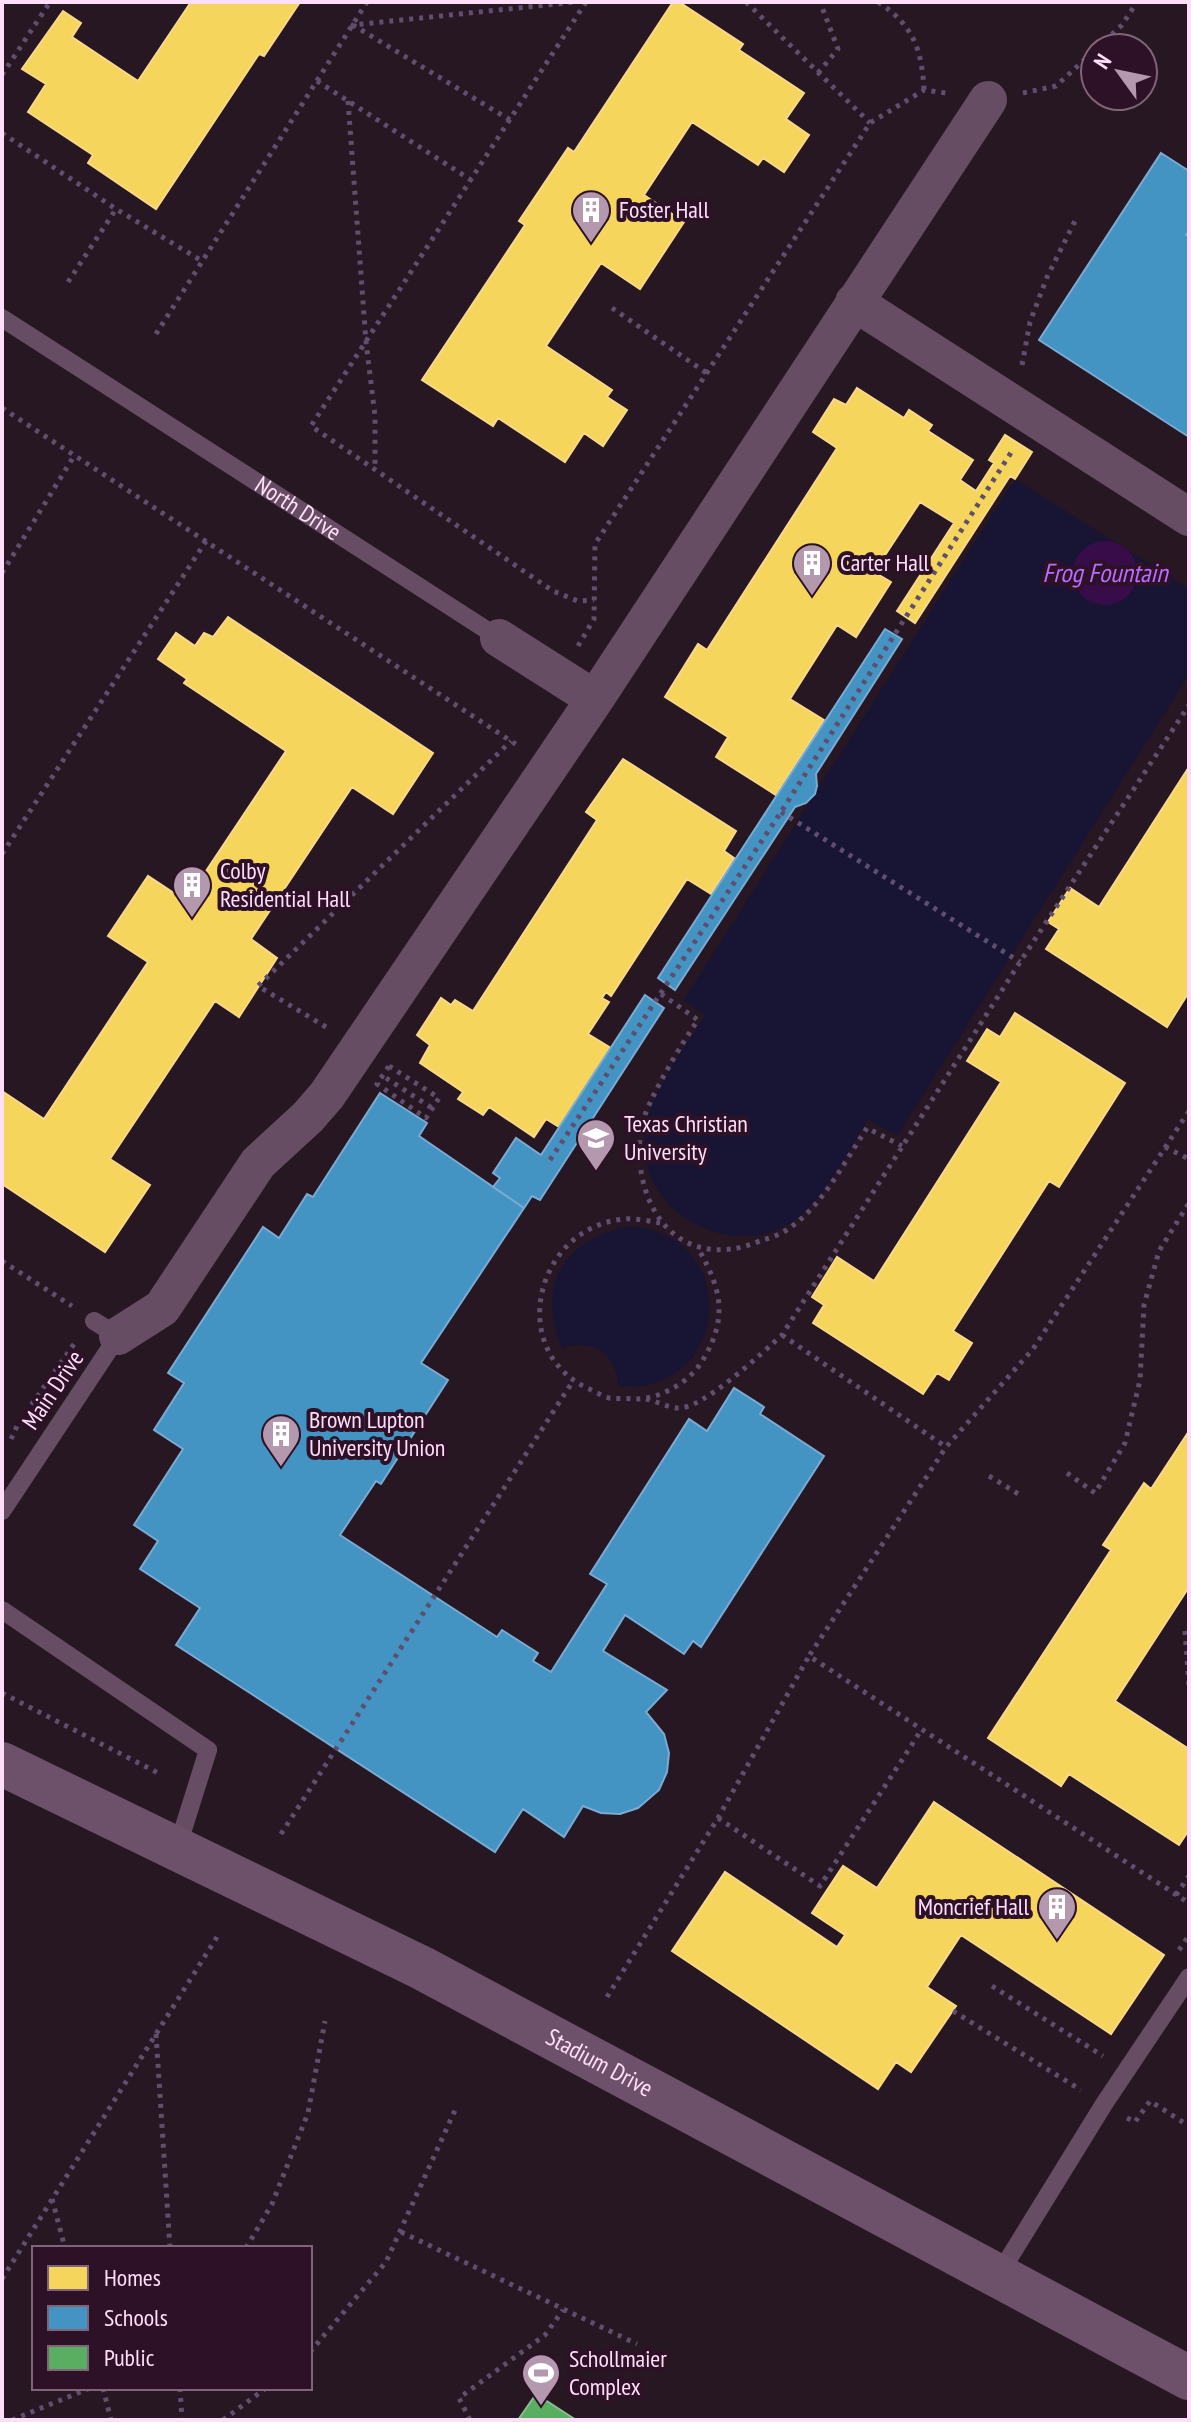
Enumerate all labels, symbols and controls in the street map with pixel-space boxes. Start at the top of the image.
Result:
north arrow [1079,32,1159,112]
text: N [1087,48,1117,74]
building icon: Foster Hall [570,189,612,244]
place label: Foster Hall [619,194,709,225]
street label: North Drive [249,469,347,547]
building icon: Carter Hall [791,542,833,597]
place label: Carter Hall [840,547,929,578]
water label: Frog Fountain [1042,556,1169,589]
place label: Colby Residential Hall [220,855,351,914]
building icon: Colby Residential Hall [171,864,213,919]
place label: Texas Christian University [624,1108,748,1167]
school or university icon: Texas Christian University [575,1117,617,1172]
street label: Main Drive [15,1344,90,1435]
place label: Brown Lupton University Union [309,1404,445,1463]
building icon: Brown Lupton University Union [260,1413,302,1468]
building icon: Moncrief Hall [1036,1886,1078,1941]
place label: Moncrief Hall [918,1891,1029,1922]
street label: Stadium Drive [541,2021,658,2104]
legend [32,2246,312,2390]
text: Homes [104,2262,161,2293]
text: Schools [104,2302,168,2333]
text: Public [104,2342,155,2373]
place label: Schollmaier Complex [569,2343,667,2402]
sports icon: Schollmaier Complex [520,2352,562,2407]

